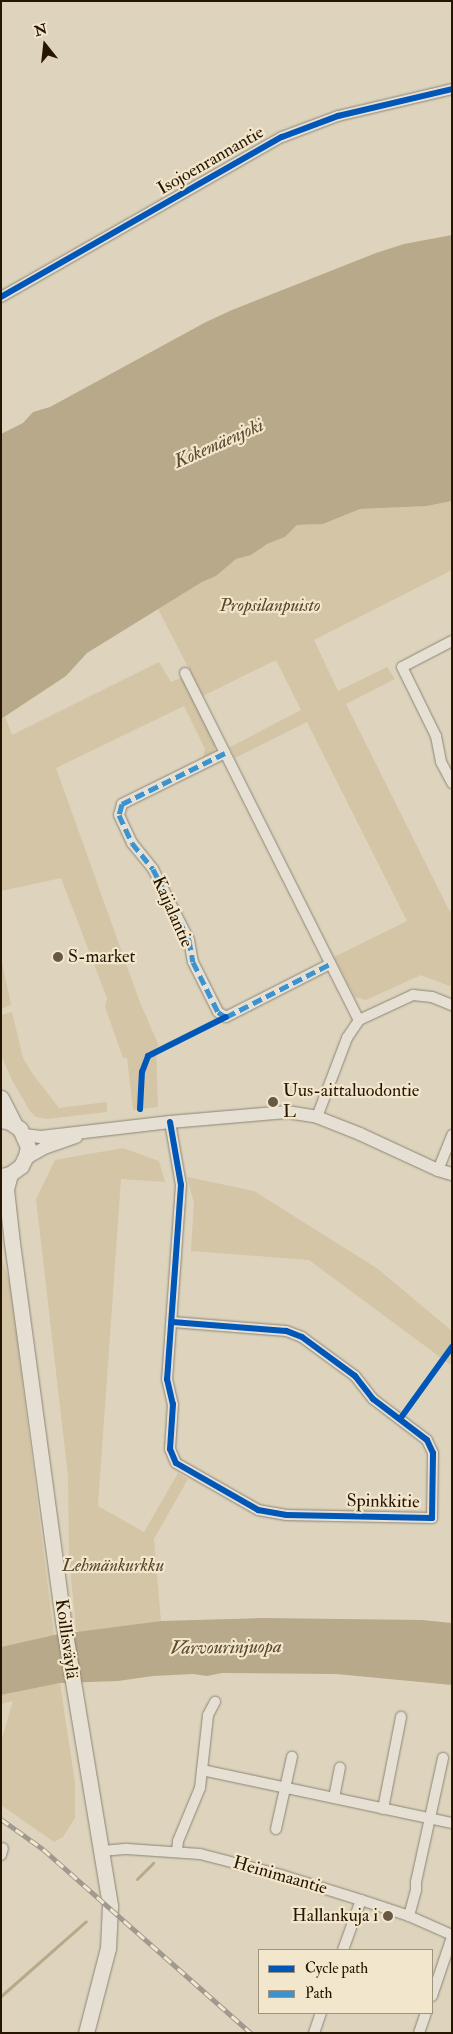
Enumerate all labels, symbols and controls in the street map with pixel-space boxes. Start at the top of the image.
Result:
north arrow [20,20,70,70]
text: N [32,20,49,40]
street label: Isojoenrannantie [154,122,268,200]
water label: Kokemäenjoki [171,414,267,474]
park label: Propsilanpuisto [220,595,320,617]
street label: Kaijalantie [147,873,197,951]
place label: S-market [68,946,135,968]
marker: S-market [52,951,64,963]
place label: Uus-aittaluodontie L [283,1081,419,1124]
marker: Uus-aittaluodontie L [267,1096,279,1108]
street label: Spinkkitie [346,1491,420,1513]
park label: Lehmänkurkku [62,1555,164,1577]
street label: Koillisväylä [50,1598,82,1680]
water label: Varvourinjuopa [170,1636,282,1660]
street label: Heinimaantie [230,1852,330,1900]
place label: Hallankuja i [292,1905,378,1927]
marker: Hallankuja i [382,1910,394,1922]
legend [258,1949,433,2014]
text: Cycle path [305,1959,368,1978]
text: Path [305,1984,332,2003]

